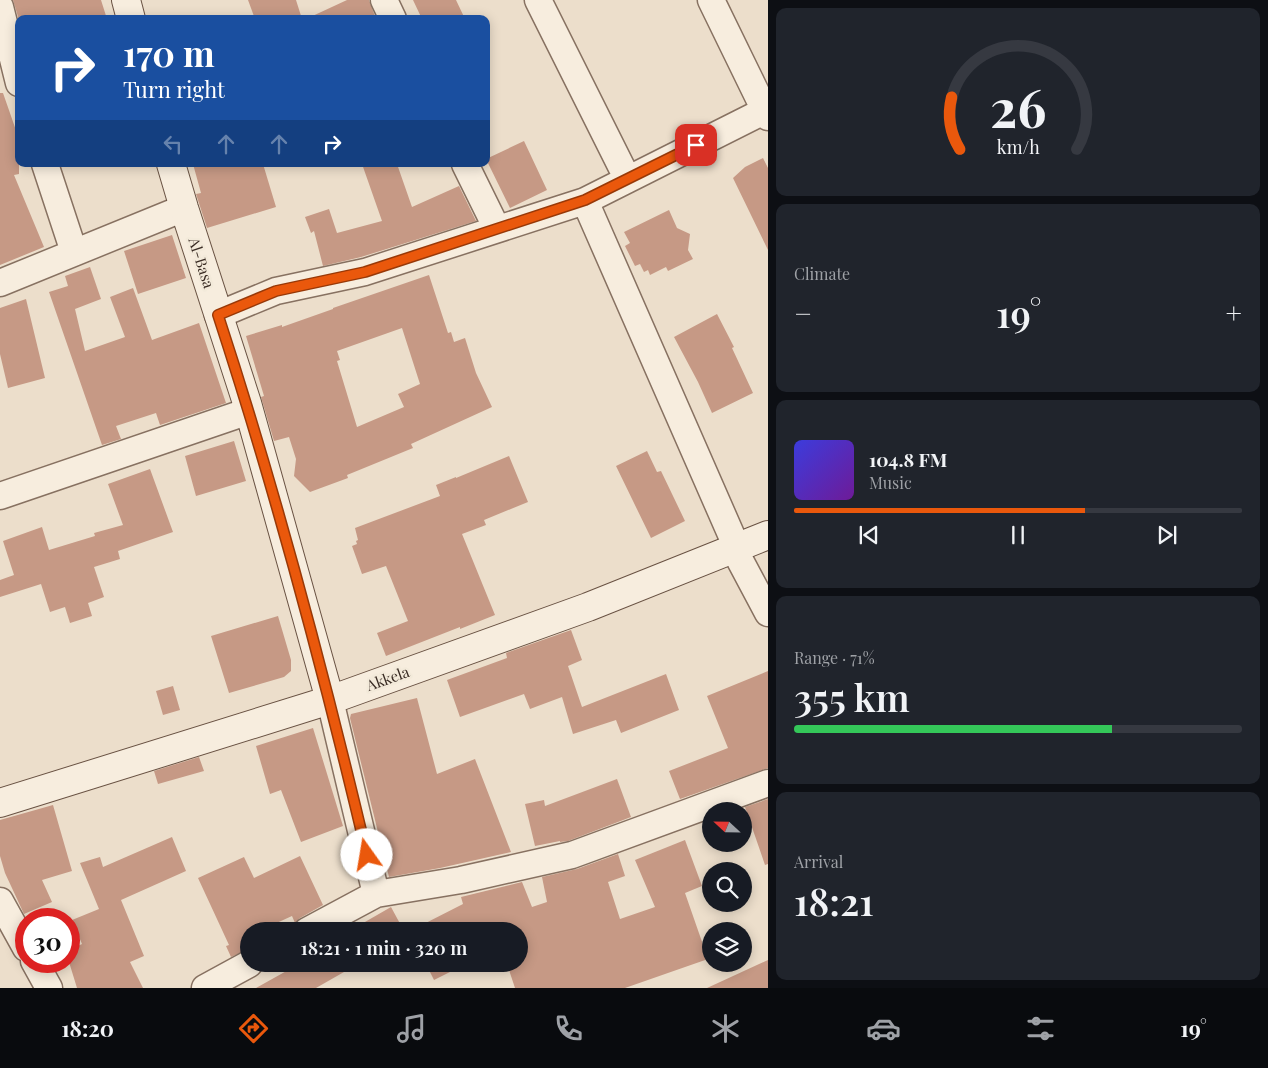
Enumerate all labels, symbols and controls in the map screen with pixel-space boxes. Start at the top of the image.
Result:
text: 170 m [123,29,215,76]
icon: right [40,35,105,100]
text: 26 [990,72,1046,141]
text: Turn right [123,74,225,104]
pin [675,124,717,166]
icon: left [159,130,187,158]
icon: ahead [212,130,240,158]
icon: ahead [265,130,293,158]
icon: right [318,130,346,158]
icon: arrive [682,131,710,159]
text: km/h [997,135,1040,158]
street label: Al-Basa [184,234,220,291]
text: Climate [794,263,850,284]
text: 19° [996,287,1042,338]
text: − [794,294,812,331]
text: + [1226,294,1242,331]
text: 104.8 FM [869,446,947,472]
text: Music [869,472,912,493]
icon: previous [855,521,883,549]
icon: pause [1004,521,1032,549]
icon: next [1153,521,1181,549]
text: Range · 71% [794,647,875,668]
street label: Akkela [362,661,412,695]
text: 355 km [794,671,910,722]
north arrow [702,802,752,852]
map controls [702,802,752,972]
position arrow [340,828,392,880]
text: Arrival [794,851,843,872]
button: search [702,862,752,912]
text: 18:21 [794,875,874,926]
speed limit sign: 30 [15,908,80,973]
button: layers [702,922,752,972]
text: 18:21 · 1 min · 320 m [301,934,467,960]
icon: directions [236,1011,271,1046]
icon: music [394,1011,429,1046]
icon: phone [551,1011,586,1046]
icon: climate [708,1011,743,1046]
icon: car [866,1011,901,1046]
icon: filters [1023,1011,1058,1046]
text: 18:20 [61,1013,114,1043]
text: 19° [1180,1013,1207,1043]

